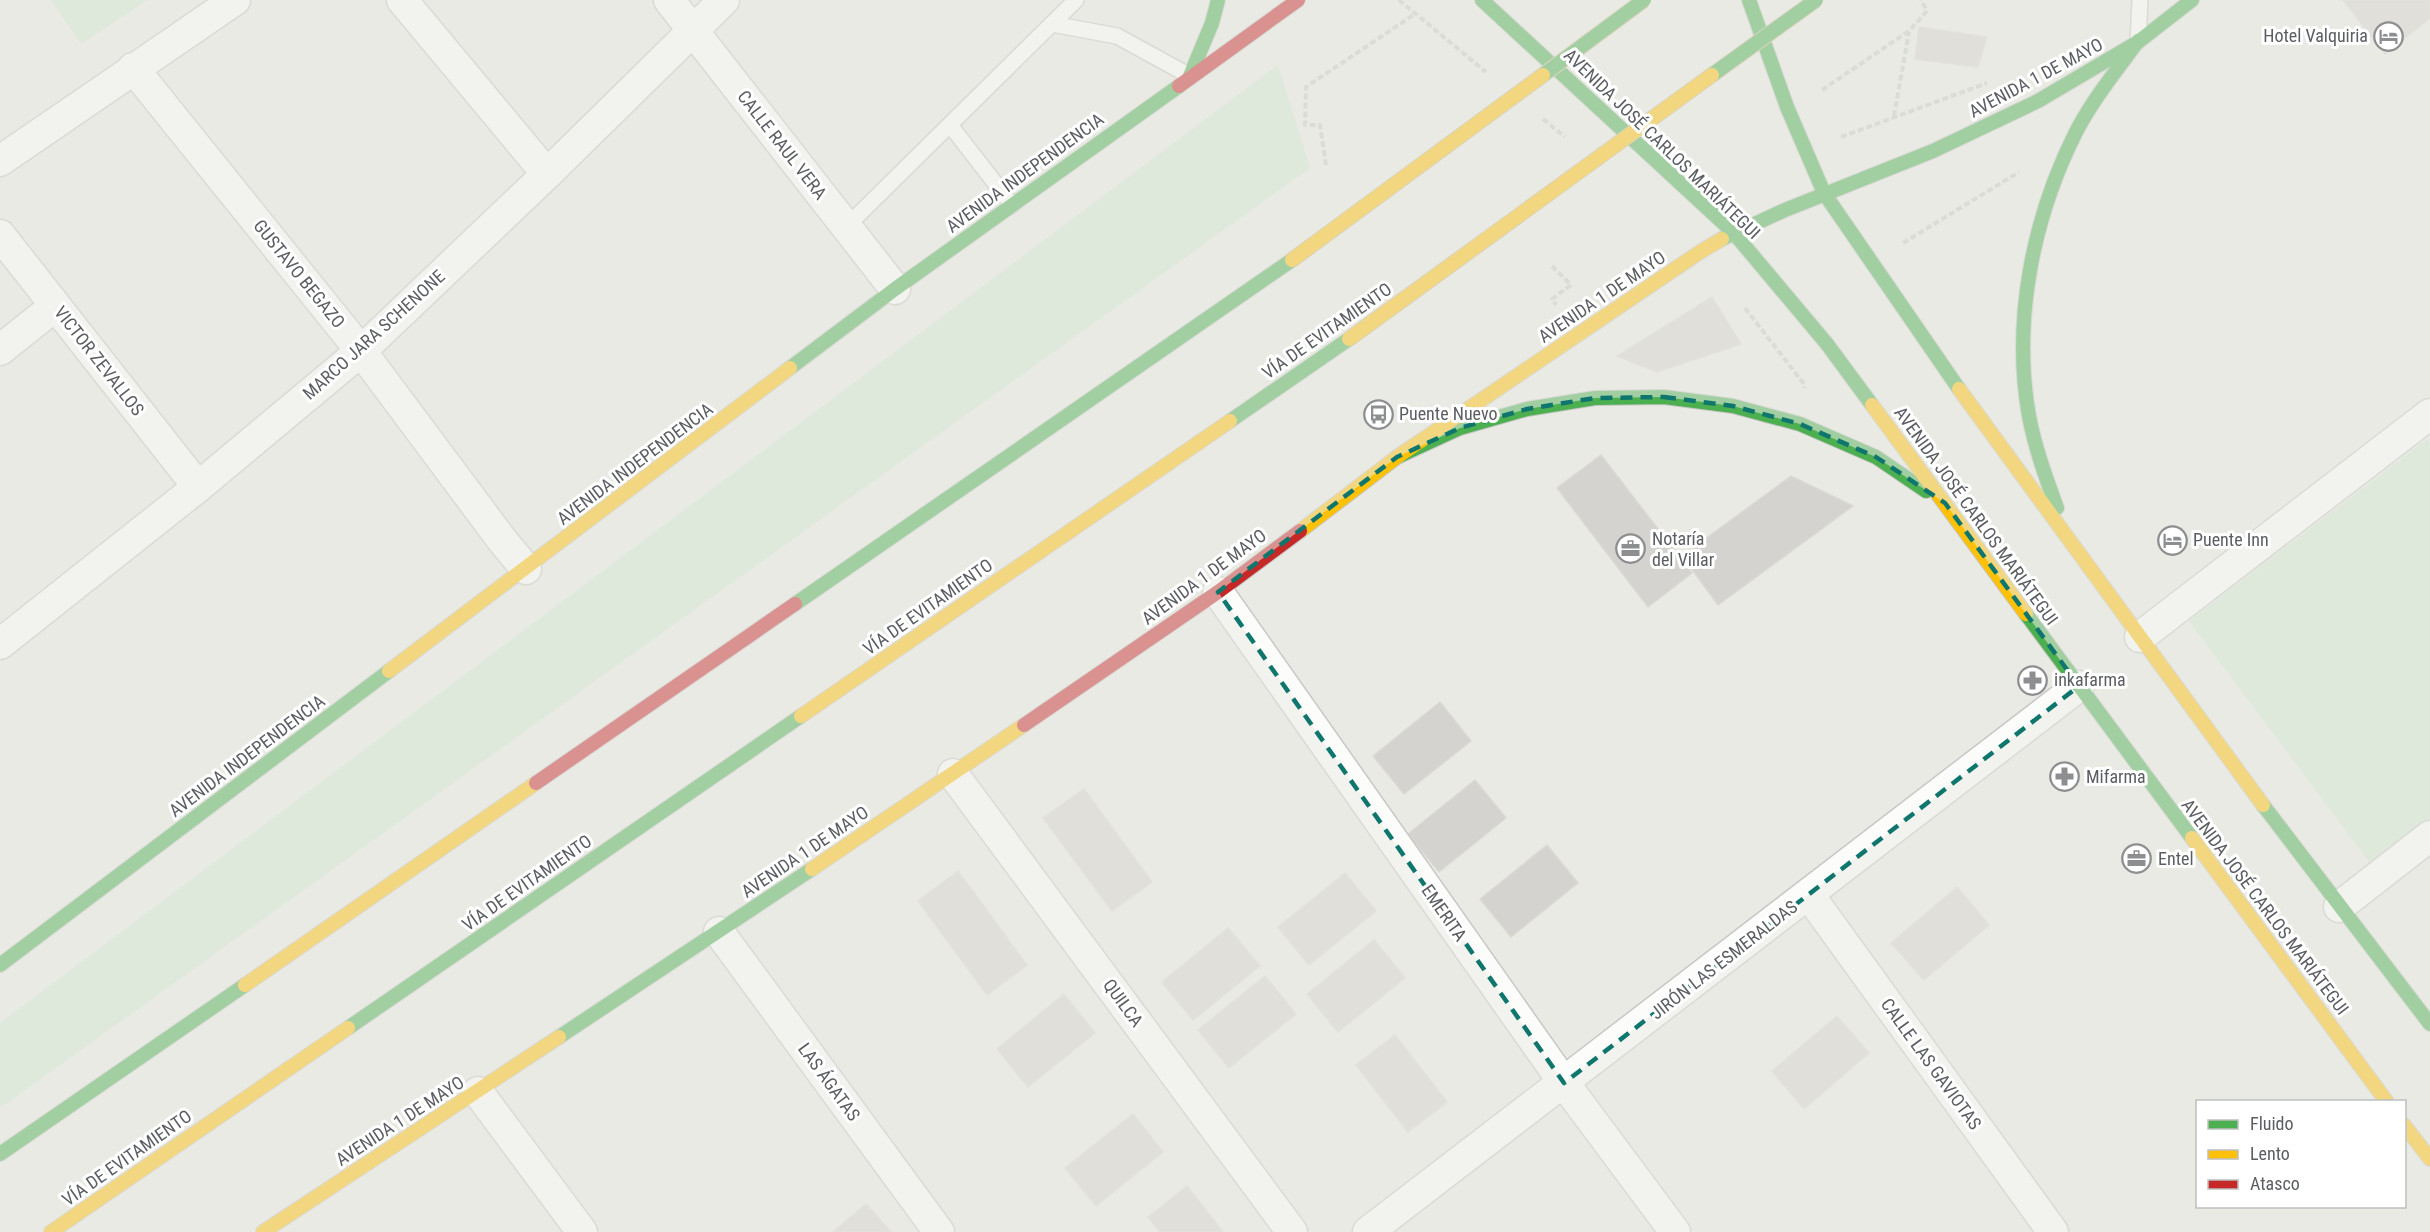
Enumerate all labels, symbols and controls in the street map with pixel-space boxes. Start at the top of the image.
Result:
hotel icon: Hotel Valquiria [2373,20,2405,52]
place label: Hotel Valquiria [2263,25,2368,46]
street label: AVENIDA 1 DE MAYO [1965,33,2106,122]
street label: AVENIDA JOSÉ CARLOS MARIÁTEGUI [1560,44,1765,243]
street label: CALLE RAUL VERA [733,86,832,204]
street label: AVENIDA INDEPENDENCIA [942,108,1108,237]
street label: GUSTAVO BEGAZO [249,215,349,332]
street label: AVENIDA 1 DE MAYO [1534,246,1669,347]
street label: MARCO JARA SCHENONE [298,265,449,404]
street label: VÍA DE EVITAMIENTO [1258,278,1395,383]
street label: VICTOR ZEVALLOS [50,302,149,420]
street label: AVENIDA INDEPENDENCIA [553,398,717,529]
bus stop icon: Puente Nuevo [1362,398,1394,430]
place label: Puente Nuevo [1399,403,1498,424]
street label: AVENIDA JOSÉ CARLOS MARIÁTEGUI [1890,403,2063,629]
street label: AVENIDA 1 DE MAYO [1137,524,1270,629]
hotel icon: Puente Inn [2156,524,2188,556]
place label: Notaría del Villar [1652,528,1715,570]
place label: Puente Inn [2193,529,2269,550]
office icon: Notaría del Villar [1615,533,1647,565]
street label: VÍA DE EVITAMIENTO [859,554,996,659]
pharmacy icon: inkafarma [2017,664,2049,696]
place label: inkafarma [2054,669,2126,690]
street label: AVENIDA INDEPENDENCIA [165,690,329,821]
pharmacy icon: Mifarma [2049,761,2081,793]
place label: Mifarma [2086,766,2146,787]
street label: AVENIDA JOSÉ CARLOS MARIÁTEGUI [2177,795,2353,1019]
street label: AVENIDA 1 DE MAYO [737,801,872,902]
street label: VÍA DE EVITAMIENTO [458,830,595,935]
office icon: Entel [2121,843,2153,875]
place label: Entel [2158,848,2194,869]
street label: EMERITA [1417,880,1472,946]
street label: JIRÓN LAS ESMERALDAS [1646,896,1801,1023]
street label: QUILCA [1099,975,1148,1031]
street label: CALLE LAS GAVIOTAS [1877,994,1986,1133]
street label: LAS ÁGATAS [794,1039,865,1125]
street label: AVENIDA 1 DE MAYO [332,1071,468,1170]
legend [2196,1100,2406,1208]
street label: VÍA DE EVITAMIENTO [58,1105,195,1210]
text: Fluido [2250,1113,2294,1134]
text: Lento [2250,1143,2290,1164]
text: Atasco [2250,1173,2300,1194]

